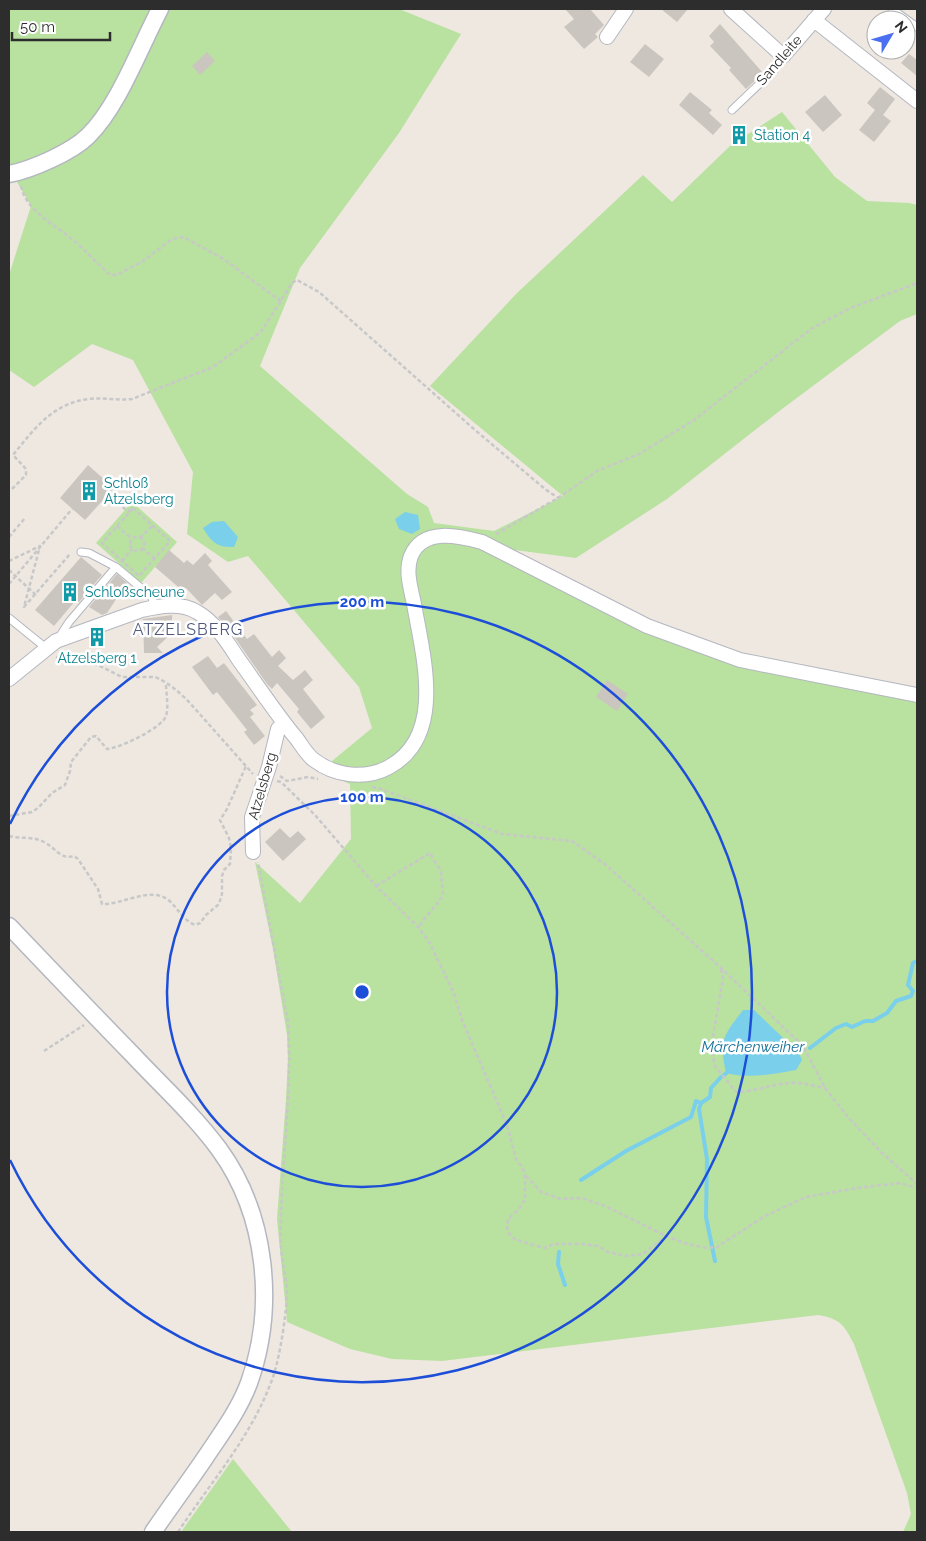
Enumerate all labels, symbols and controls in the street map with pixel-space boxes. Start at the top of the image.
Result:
scale bar [12,10,110,42]
north arrow [866,10,916,60]
text: 50 m [20,18,55,36]
text: N [892,18,911,36]
street label: Sandleite [753,32,805,88]
building icon: Station 4 [728,124,750,146]
place label: Station 4 [754,127,810,143]
place label: Schloß Atzelsberg [104,475,174,507]
building icon: Schloß Atzelsberg [78,480,100,502]
building icon: Schloßscheune [59,581,81,603]
place label: Schloßscheune [85,584,185,600]
text: 200 m [340,593,384,611]
district label: ATZELSBERG [133,620,243,639]
building icon: Atzelsberg 1 [86,626,108,648]
place label: Atzelsberg 1 [57,650,137,666]
street label: Atzelsberg [245,750,279,822]
text: 100 m [340,788,384,806]
centre of rings [353,983,371,1001]
water label: Märchenweiher [702,1038,805,1056]

